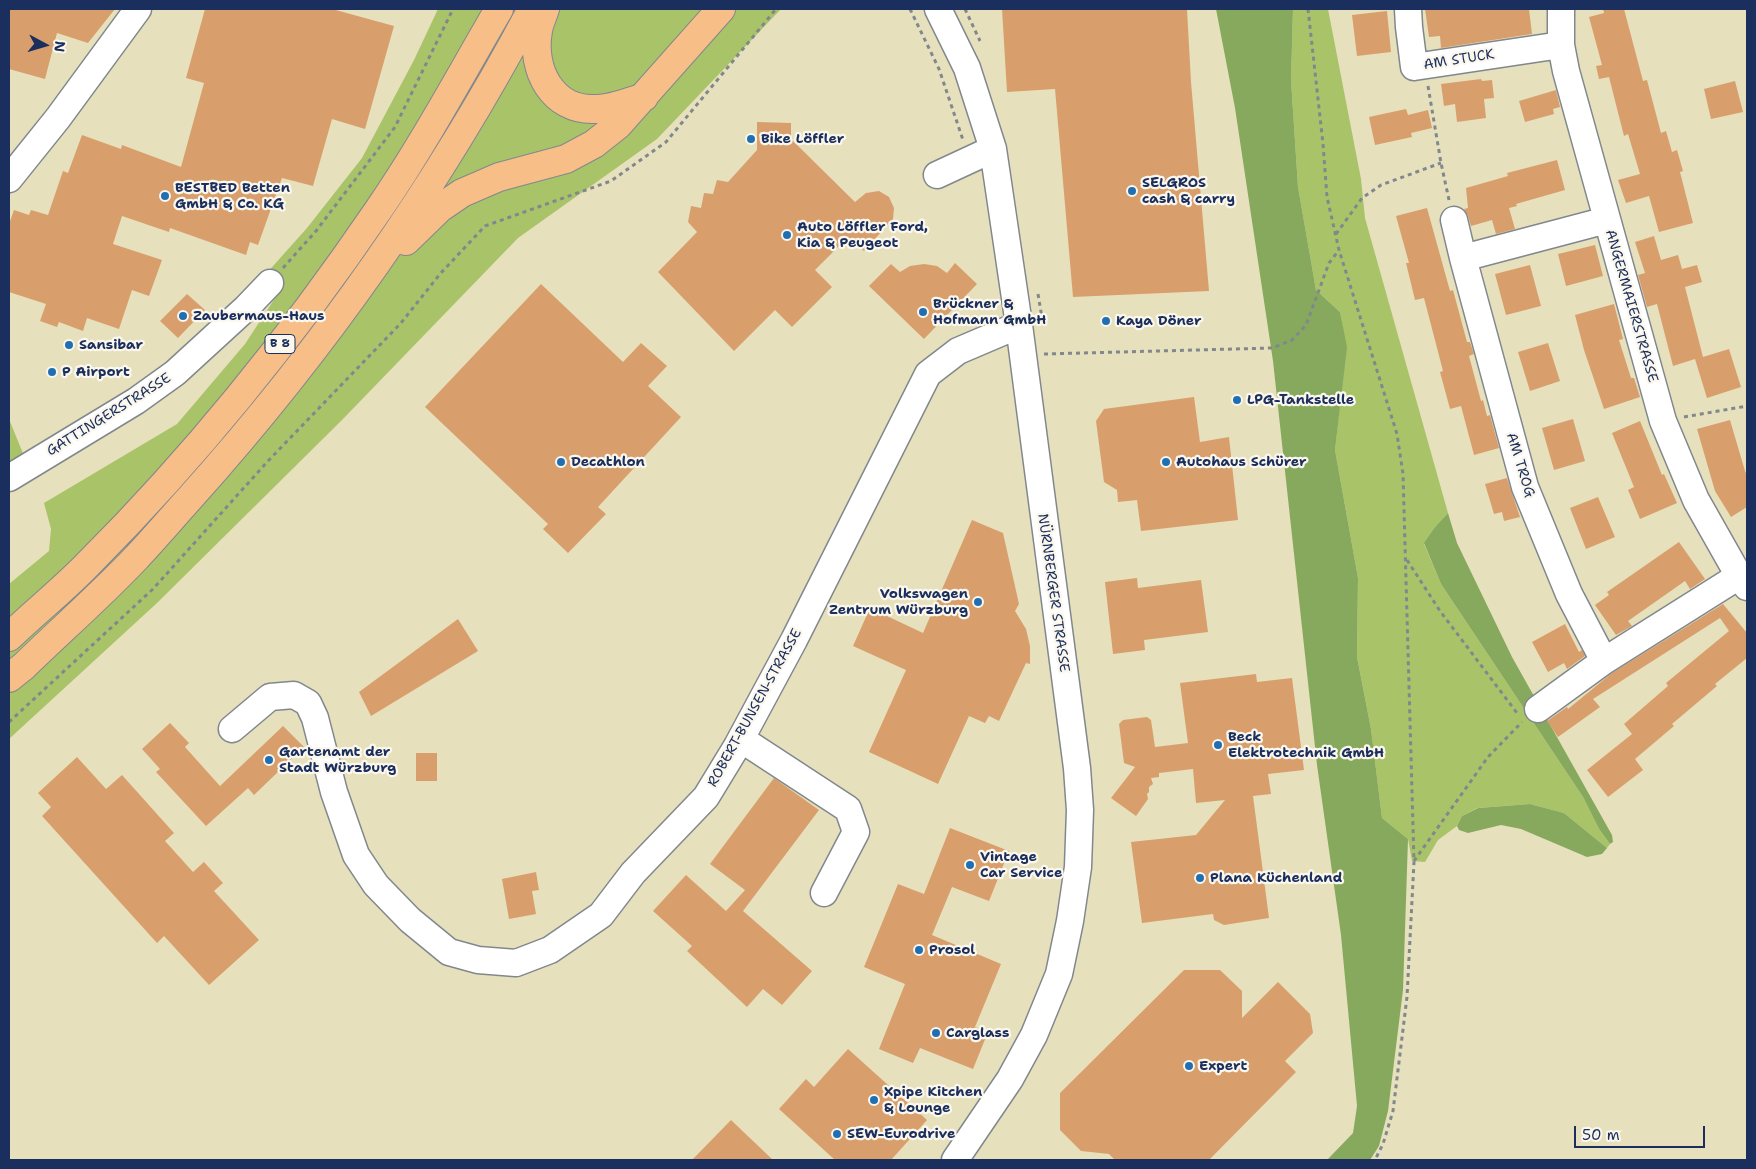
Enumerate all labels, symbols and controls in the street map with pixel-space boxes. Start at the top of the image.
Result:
north arrow [20,20,70,70]
text: N [50,40,69,53]
street label: AM STUCK [1422,46,1496,74]
place label: Bike Löffler [761,131,844,147]
marker: Bike Löffler [745,133,757,145]
place label: SELGROS cash & carry [1142,175,1235,208]
place label: BESTBED Betten GmbH & Co. KG [175,180,290,212]
marker: SELGROS cash & carry [1126,185,1138,197]
marker: BESTBED Betten GmbH & Co. KG [159,190,171,202]
place label: Auto Löffler Ford, Kia & Peugeot [797,219,928,252]
street label: ANGERMAIERSTRASSE [1601,228,1661,384]
marker: Auto Löffler Ford, Kia & Peugeot [781,229,793,241]
place label: Brückner & Hofmann GmbH [933,296,1046,328]
marker: Brückner & Hofmann GmbH [917,306,929,318]
place label: Zaubermaus-Haus [193,308,324,324]
marker: Zaubermaus-Haus [177,310,189,322]
place label: Kaya Döner [1116,313,1202,329]
marker: Kaya Döner [1100,315,1112,327]
road number: B 8 [265,334,295,354]
place label: Sansibar [79,337,143,353]
marker: Sansibar [63,339,75,351]
place label: P Airport [62,364,130,380]
marker: P Airport [46,366,58,378]
street label: GATTINGERSTRASSE [44,370,174,460]
place label: LPG-Tankstelle [1247,392,1354,408]
marker: LPG-Tankstelle [1231,394,1243,406]
street label: AM TROG [1502,431,1538,499]
place label: Decathlon [571,454,645,470]
place label: Autohaus Schürer [1176,454,1306,470]
marker: Decathlon [555,456,567,468]
marker: Autohaus Schürer [1160,456,1172,468]
street label: NÜRNBERGER STRASSE [1034,513,1072,673]
place label: Volkswagen Zentrum Würzburg [829,586,968,618]
marker: Volkswagen Zentrum Würzburg [972,596,984,608]
street label: ROBERT-BUNSEN-STRASSE [704,626,806,790]
place label: Beck Elektrotechnik GmbH [1228,729,1384,762]
marker: Beck Elektrotechnik GmbH [1212,739,1224,751]
place label: Gartenamt der Stadt Würzburg [279,744,396,776]
marker: Gartenamt der Stadt Würzburg [263,754,275,766]
place label: Vintage Car Service [980,849,1062,882]
marker: Vintage Car Service [964,859,976,871]
place label: Plana Küchenland [1210,870,1342,886]
marker: Plana Küchenland [1194,872,1206,884]
place label: Prosol [929,942,975,958]
marker: Prosol [913,944,925,956]
place label: Carglass [946,1025,1009,1041]
marker: Carglass [930,1027,942,1039]
place label: Expert [1199,1058,1247,1074]
marker: Expert [1183,1060,1195,1072]
place label: Xpipe Kitchen & Lounge [884,1084,982,1116]
marker: Xpipe Kitchen & Lounge [868,1094,880,1106]
scale bar [1576,1116,1707,1148]
text: 50 m [1582,1125,1620,1145]
place label: SEW-Eurodrive [847,1126,955,1142]
marker: SEW-Eurodrive [831,1128,843,1140]

